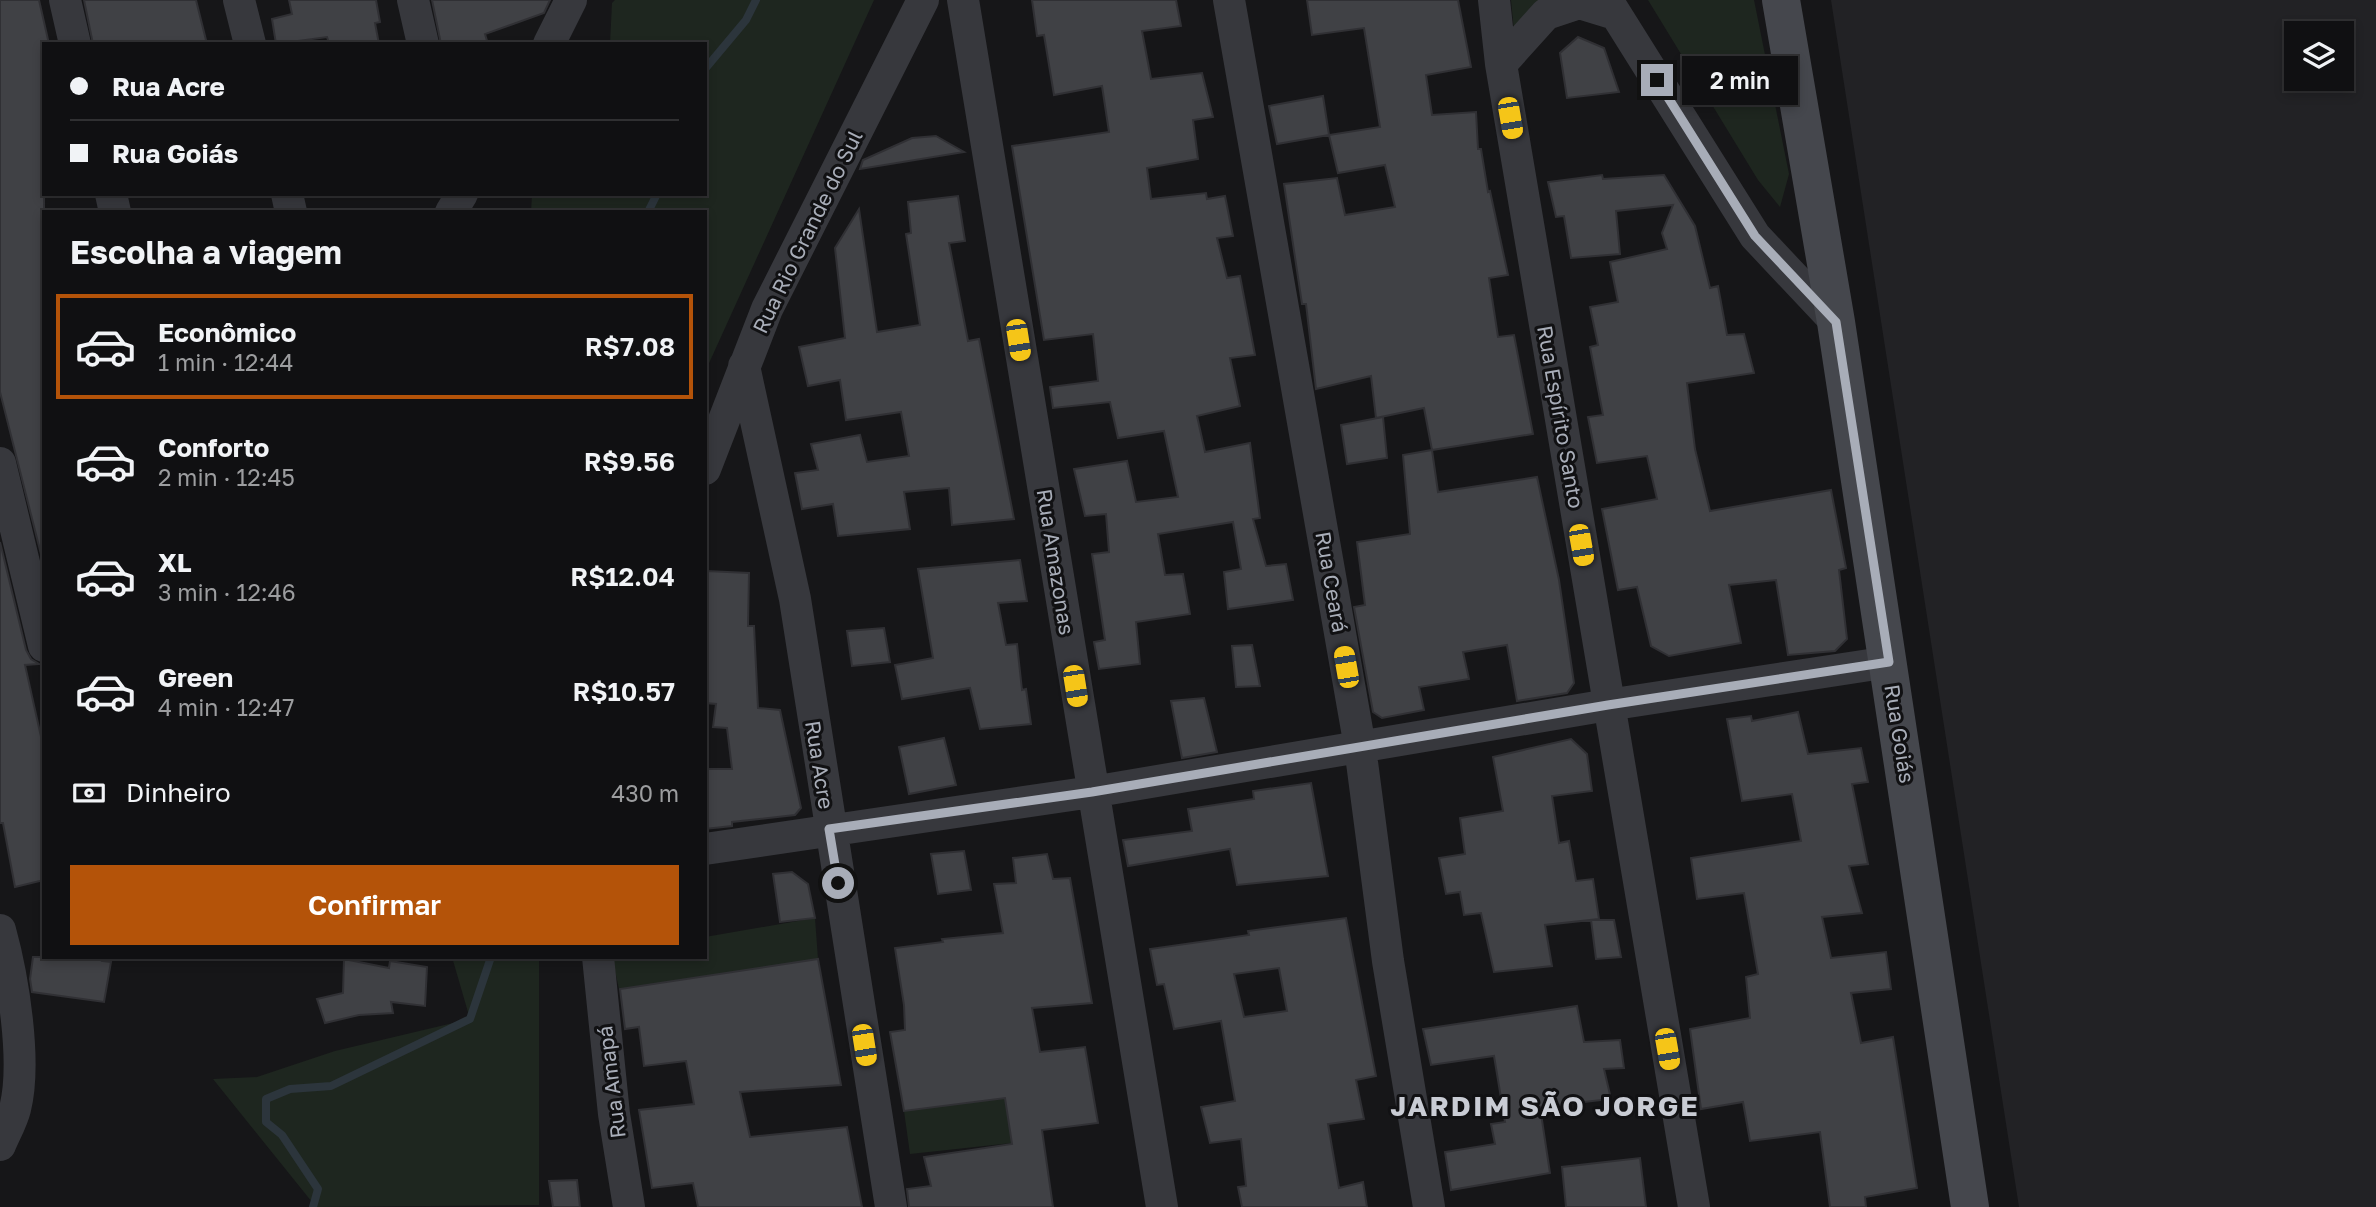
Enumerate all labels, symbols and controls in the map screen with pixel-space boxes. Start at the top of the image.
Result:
map controls [2284,21,2354,91]
button: layers [2284,21,2354,91]
callout: 2 min [1682,56,1797,104]
route end [1641,64,1673,96]
text: 2 min [1710,66,1770,94]
text: Rua Acre [112,71,225,102]
car [1497,95,1524,141]
street label: Rua Rio Grande do Sul [747,126,868,337]
text: Rua Goiás [112,138,238,169]
text: Escolha a viagem [70,233,342,271]
icon: car [74,315,137,378]
text: Econômico [158,317,296,348]
car [1005,318,1032,362]
street label: Rua Espírito Santo [1532,323,1590,510]
text: R$7.08 [585,331,675,362]
text: 1 min · 12:44 [158,348,293,376]
icon: car [74,430,137,493]
text: Conforto [158,432,269,463]
text: R$9.56 [584,446,675,477]
text: 2 min · 12:45 [158,463,295,491]
street label: Rua Amazonas [1032,487,1080,637]
car [1568,522,1595,568]
street label: Rua Ceará [1310,529,1354,634]
icon: car [74,545,137,608]
text: XL [158,547,192,578]
text: R$12.04 [570,561,675,592]
text: 3 min · 12:46 [158,578,296,606]
car [1333,644,1360,690]
icon: car [74,660,137,723]
text: Green [158,662,233,693]
car [1062,664,1089,708]
text: R$10.57 [573,676,675,707]
street label: Rua Goiás [1879,683,1921,785]
text: 4 min · 12:47 [158,693,294,721]
street label: Rua Acre [800,719,840,811]
icon: cash [70,774,108,812]
text: Dinheiro [126,777,231,808]
text: 430 m [611,779,679,807]
button: Confirmar [70,865,679,945]
route start [822,867,854,899]
car [851,1023,878,1067]
street label: Rua Amapá [591,1024,631,1140]
car [1654,1026,1681,1072]
district label: JARDIM SÃO JORGE [1390,1089,1700,1122]

